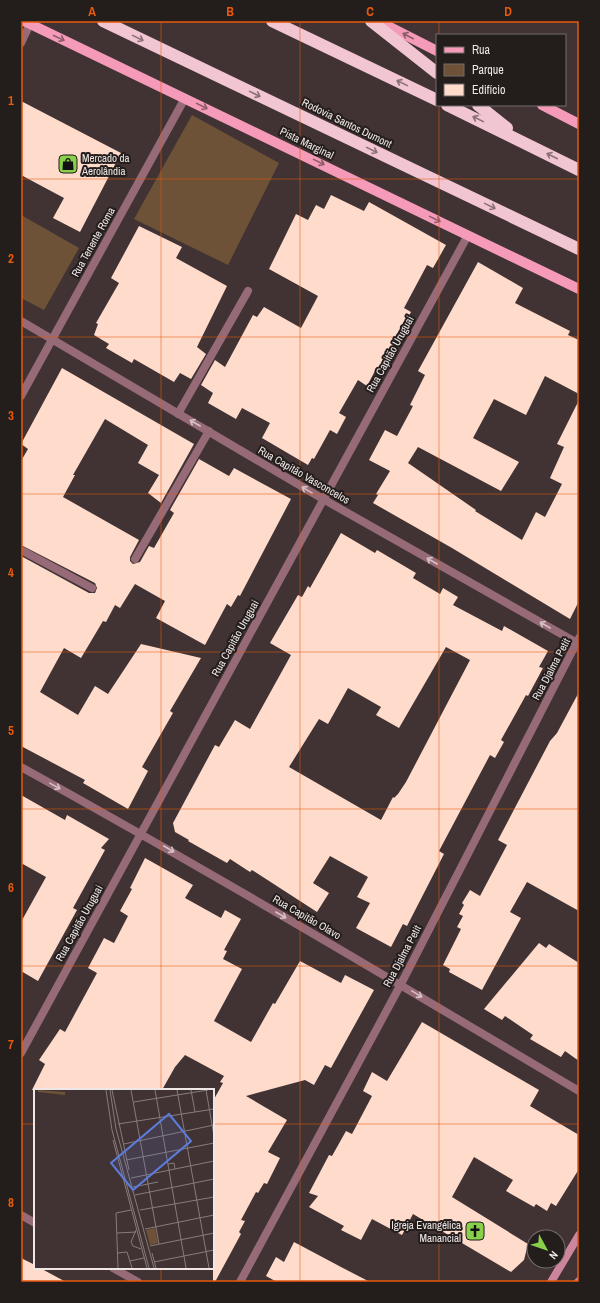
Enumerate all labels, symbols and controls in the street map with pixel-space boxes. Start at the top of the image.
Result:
text: A [88,3,96,20]
text: B [226,3,234,20]
text: C [366,3,374,20]
text: D [504,3,512,20]
one-way arrow [402,32,414,39]
legend [436,34,566,106]
one-way arrow [53,35,65,42]
one-way arrow [132,35,144,42]
text: Rua [472,42,491,58]
text: Parque [472,62,504,78]
one-way arrow [396,79,408,86]
text: Edifício [472,82,505,98]
one-way arrow [249,91,261,98]
text: 1 [8,92,14,109]
street label: Rodovia Santos Dumont [300,95,395,151]
one-way arrow [195,103,207,110]
one-way arrow [472,115,484,122]
street label: Pista Marginal [278,124,336,162]
one-way arrow [366,147,378,154]
place label: Mercado da Aerolândia [81,151,130,178]
one-way arrow [546,152,558,160]
shop icon: Mercado da Aerolândia [57,153,79,175]
one-way arrow [312,159,324,166]
one-way arrow [483,203,495,211]
street label: Rua Tenente Roma [68,205,118,279]
one-way arrow [429,216,441,223]
text: 2 [8,250,14,267]
street label: Rua Capitão Uruguai [363,313,417,395]
text: 3 [8,407,14,424]
one-way arrow [189,419,201,427]
street label: Rua Capitão Vasconcelos [256,443,353,507]
one-way arrow [301,485,313,493]
one-way arrow [426,556,438,564]
text: 4 [8,564,14,581]
street label: Rua Capitão Uruguai [208,597,262,679]
one-way arrow [539,621,551,629]
street label: Rua Djalma Petit [529,635,573,702]
text: 5 [8,722,14,739]
one-way arrow [49,782,61,790]
one-way arrow [163,845,174,853]
text: 6 [8,879,14,896]
street label: Rua Capitão Uruguai [52,882,106,964]
street label: Rua Capitão Olavo [270,892,344,942]
one-way arrow [275,911,287,919]
street label: Rua Djalma Petit [380,922,424,989]
one-way arrow [411,991,423,999]
text: 7 [8,1036,14,1053]
inset map [34,1089,214,1269]
text: 8 [8,1194,14,1211]
place label: Igreja Evangélica Manancial [391,1218,461,1245]
church icon: Igreja Evangélica Manancial [464,1220,486,1242]
north arrow [526,1229,566,1269]
text: N [546,1248,561,1262]

